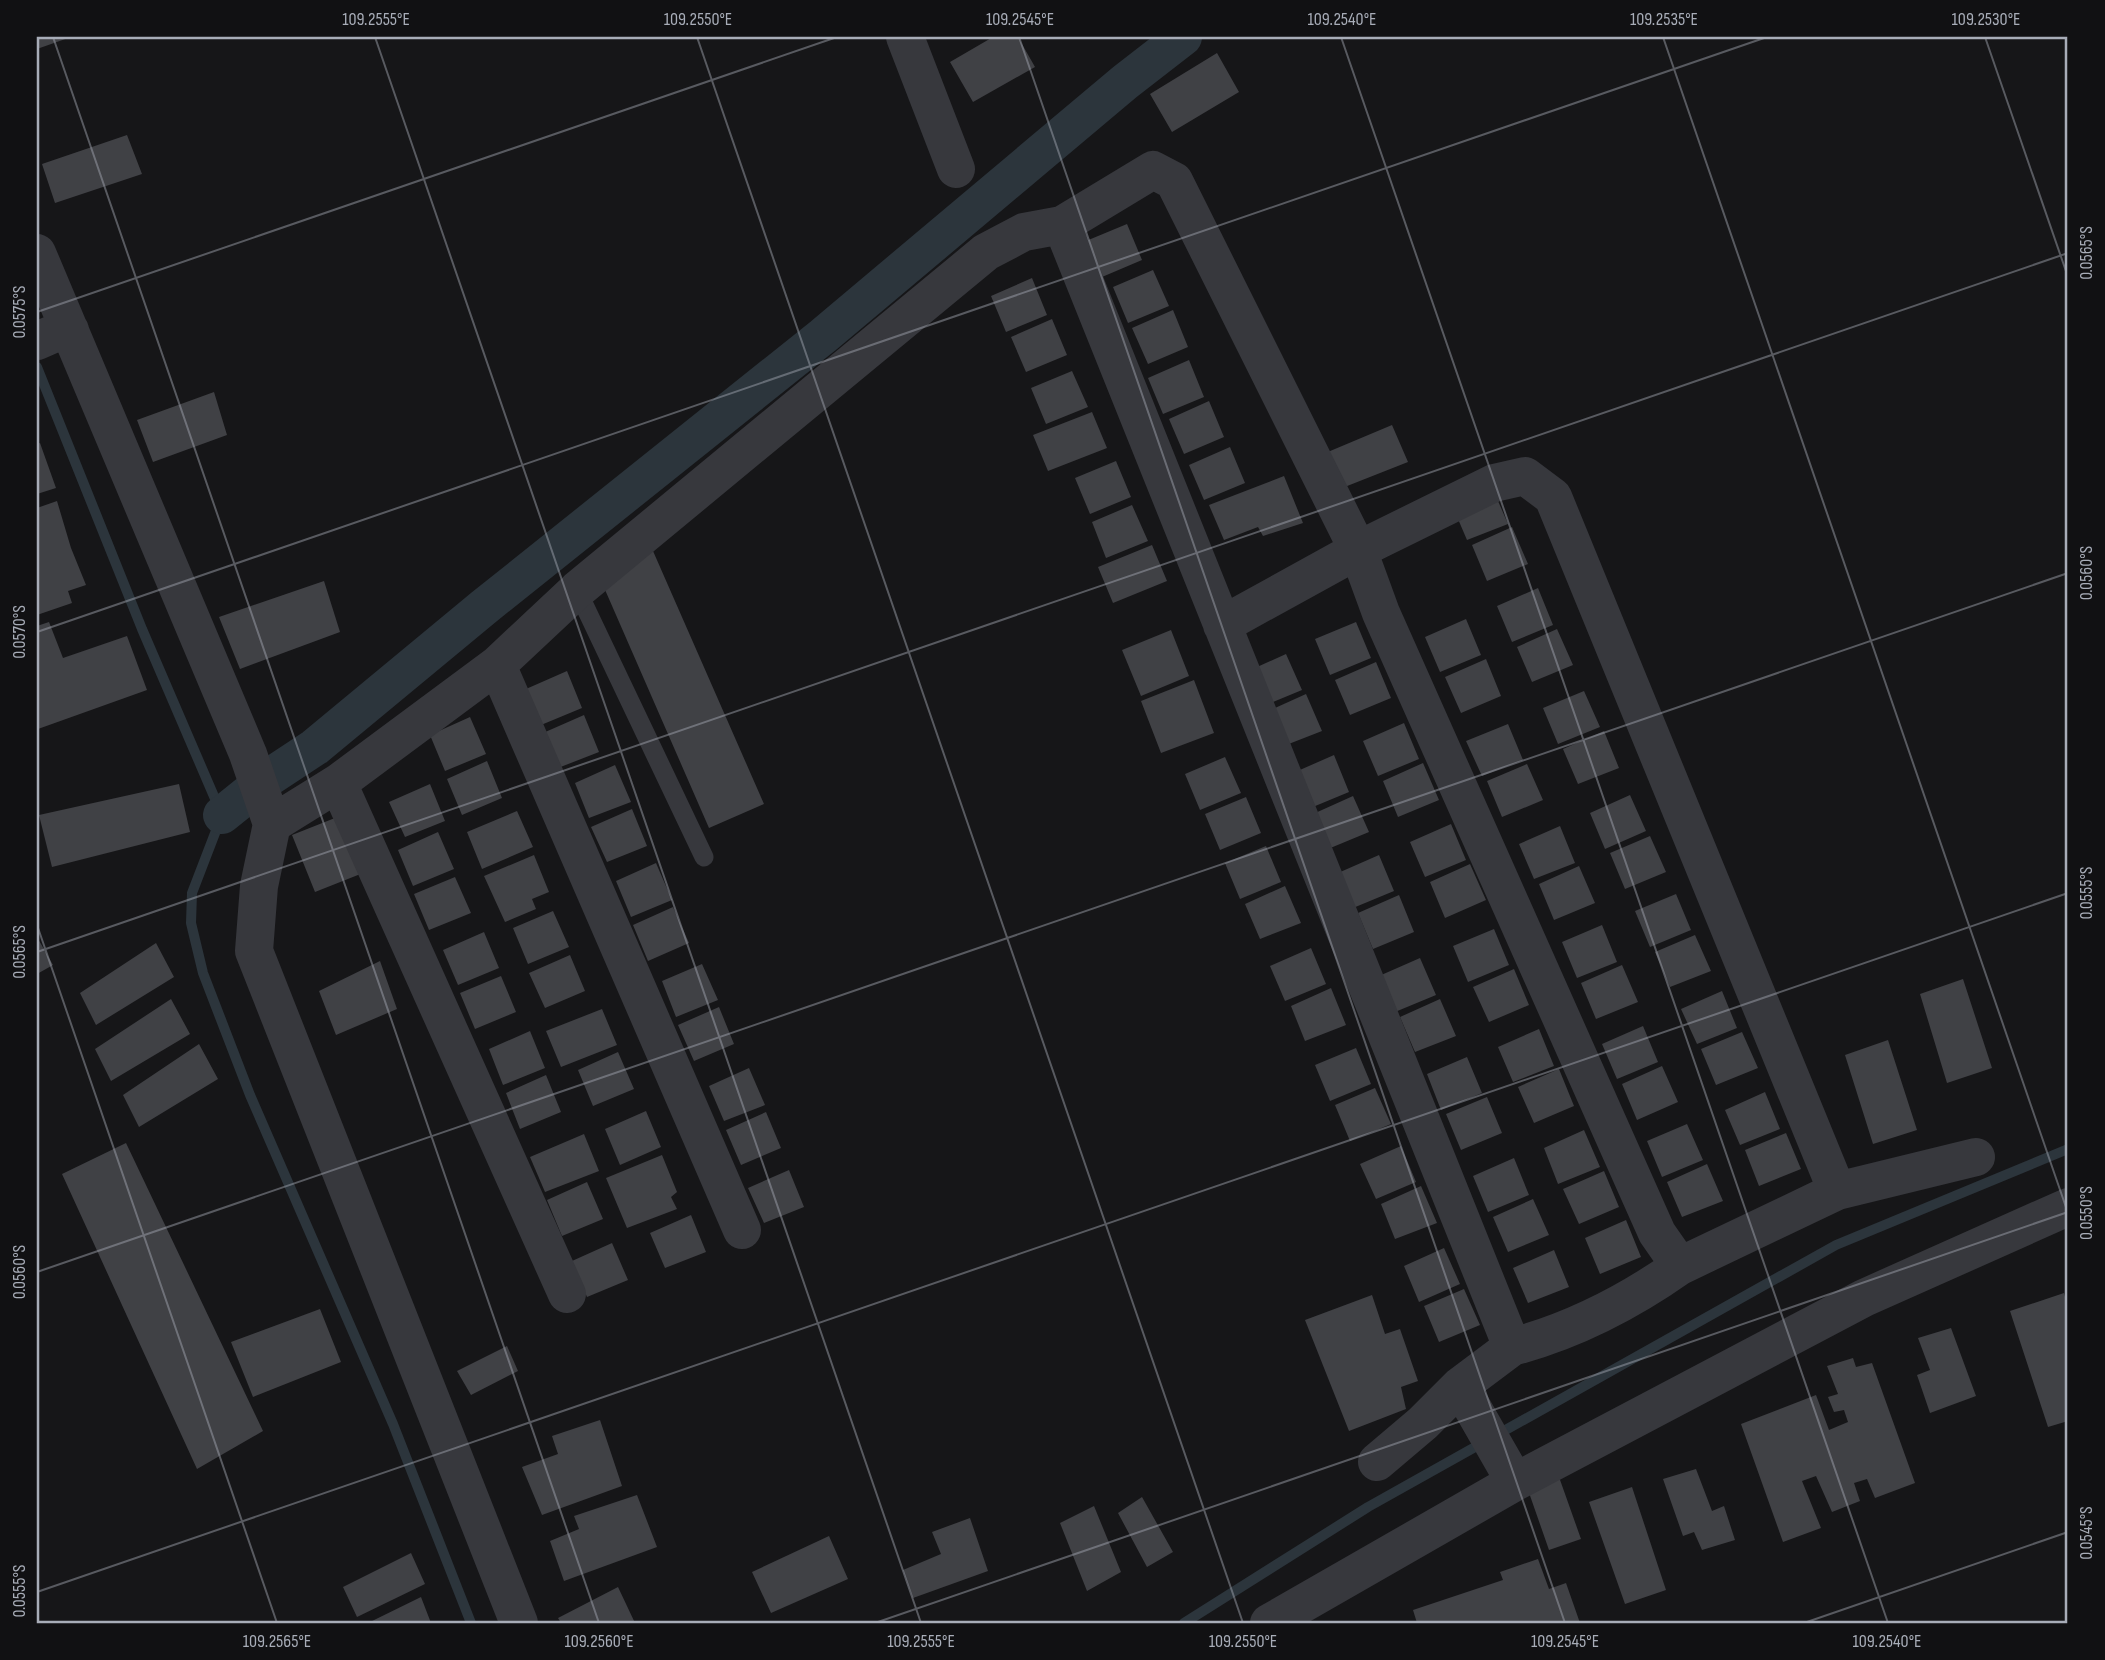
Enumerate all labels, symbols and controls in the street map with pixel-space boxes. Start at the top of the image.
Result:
text: 109.2555°E [342,9,410,30]
text: 109.2550°E [664,9,732,30]
text: 109.2545°E [986,9,1054,30]
text: 109.2540°E [1308,9,1376,30]
text: 109.2535°E [1630,9,1698,30]
text: 109.2530°E [1952,9,2020,30]
text: 0.0565°S [2076,226,2097,280]
text: 0.0575°S [9,285,30,338]
text: 0.0560°S [2076,545,2097,600]
text: 0.0570°S [9,605,30,659]
text: 0.0555°S [2076,866,2097,920]
text: 0.0565°S [9,925,30,979]
text: 0.0550°S [2076,1186,2097,1240]
text: 0.0560°S [9,1244,30,1299]
text: 0.0545°S [2076,1506,2097,1560]
text: 0.0555°S [9,1564,30,1618]
text: 109.2565°E [243,1631,311,1652]
text: 109.2560°E [564,1631,634,1652]
text: 109.2555°E [887,1631,955,1652]
text: 109.2550°E [1209,1631,1277,1652]
text: 109.2545°E [1531,1631,1599,1652]
text: 109.2540°E [1853,1631,1921,1652]

